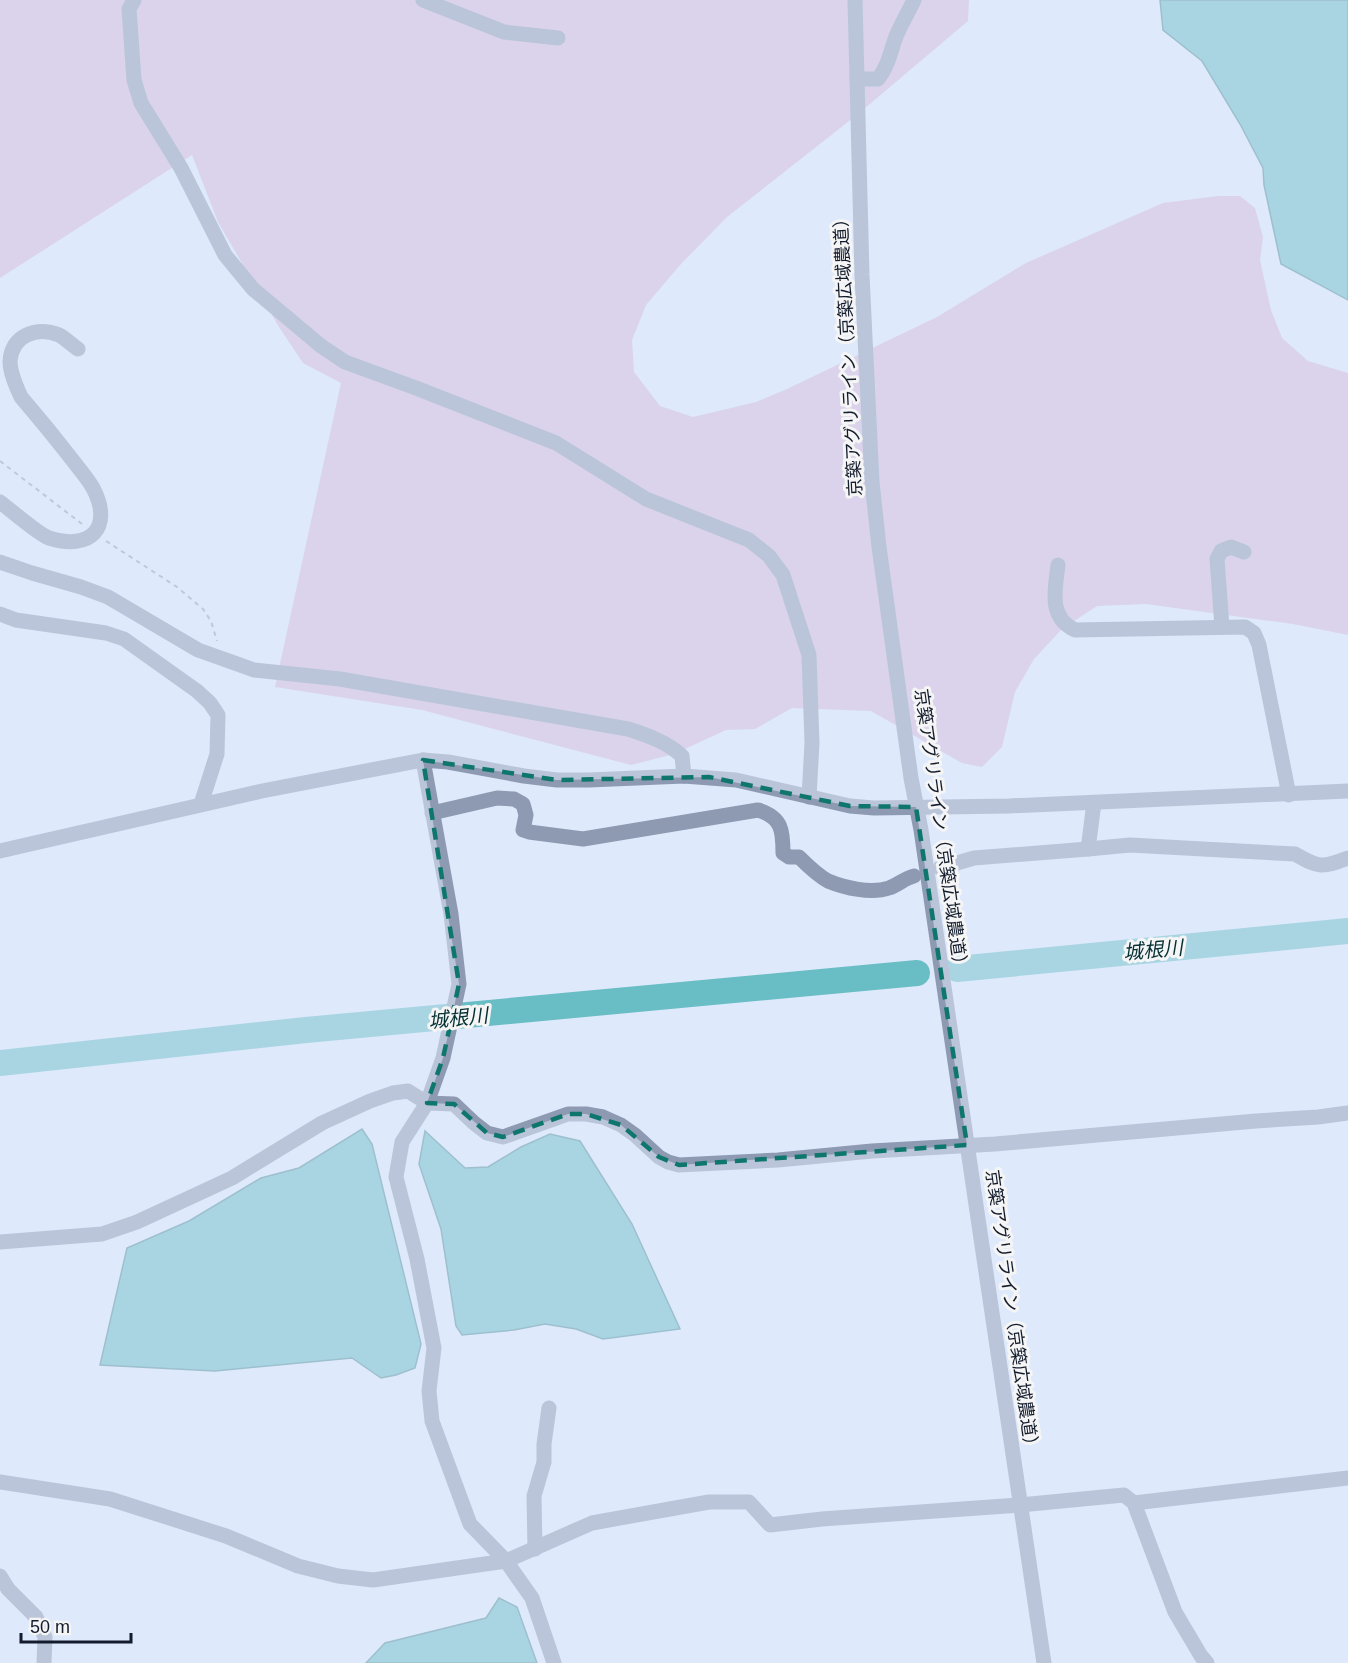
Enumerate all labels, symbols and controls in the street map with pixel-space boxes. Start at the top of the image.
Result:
street label: 京築アグリライン（京築広域農道） [831,209,865,497]
street label: 京築アグリライン（京築広域農道） [911,687,971,975]
water label: 城根川 [1122,936,1186,964]
water label: 城根川 [427,1004,491,1032]
street label: 京築アグリライン（京築広域農道） [982,1168,1042,1456]
scale bar [21,1606,130,1644]
text: 50 m [30,1617,70,1637]

